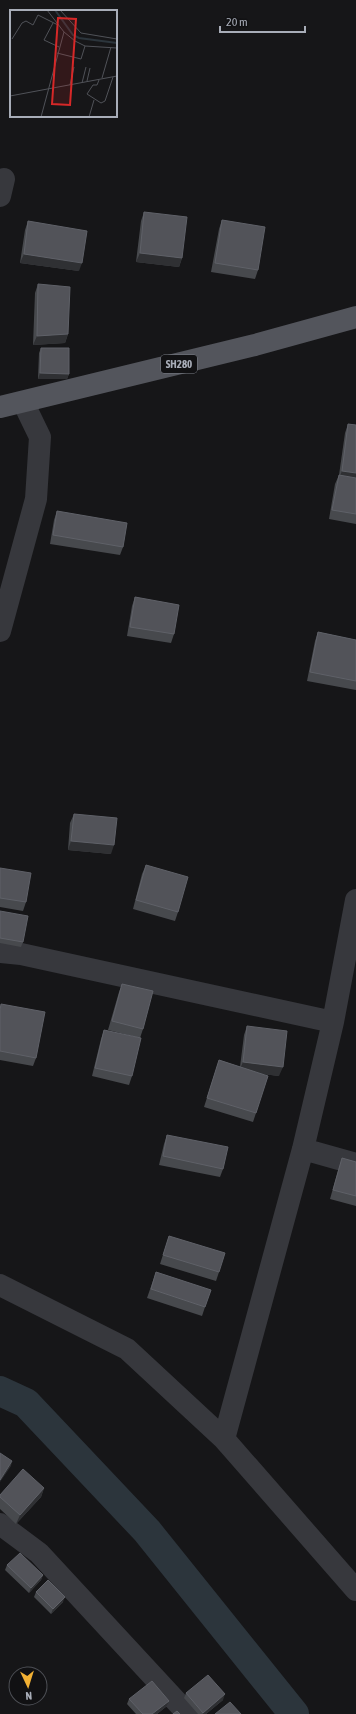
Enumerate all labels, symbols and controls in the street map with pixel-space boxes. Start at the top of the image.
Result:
scale bar [220,8,305,34]
inset map [10,10,117,117]
text: 20 m [226,15,248,29]
road number: SH280 [161,355,197,373]
north arrow [8,1666,48,1706]
text: N [25,1690,32,1702]

